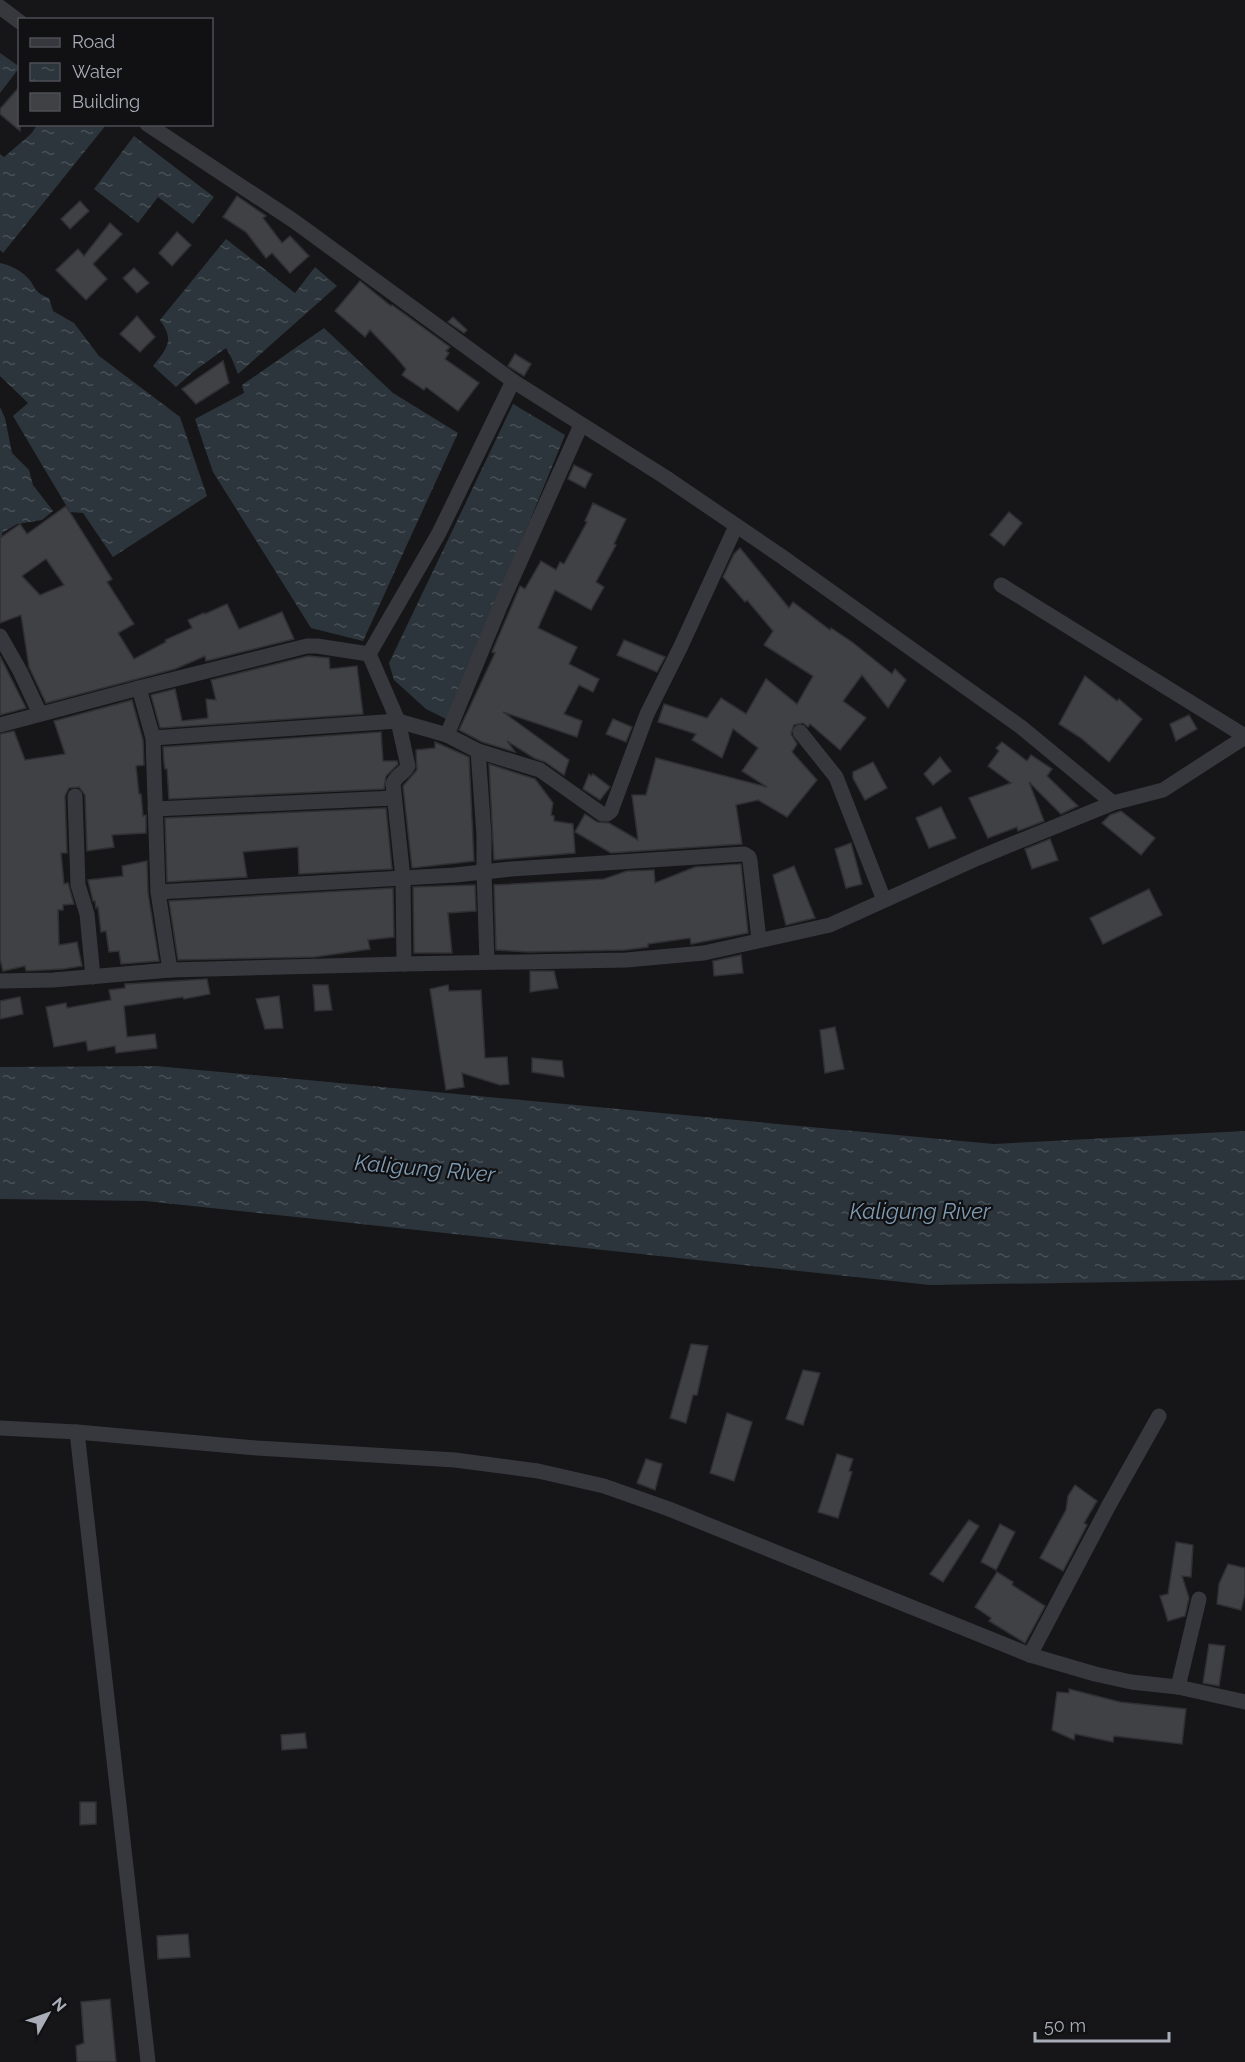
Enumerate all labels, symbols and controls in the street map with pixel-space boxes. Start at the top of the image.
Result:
legend [18,18,213,126]
text: Road [72,31,115,52]
text: Water [72,61,123,82]
text: Building [72,91,140,112]
water label: Kaligung River [354,1149,498,1187]
water label: Kaligung River [849,1198,992,1224]
north arrow [18,1984,78,2044]
text: N [48,1994,70,2015]
scale bar [1035,2005,1168,2043]
text: 50 m [1044,2015,1086,2036]

